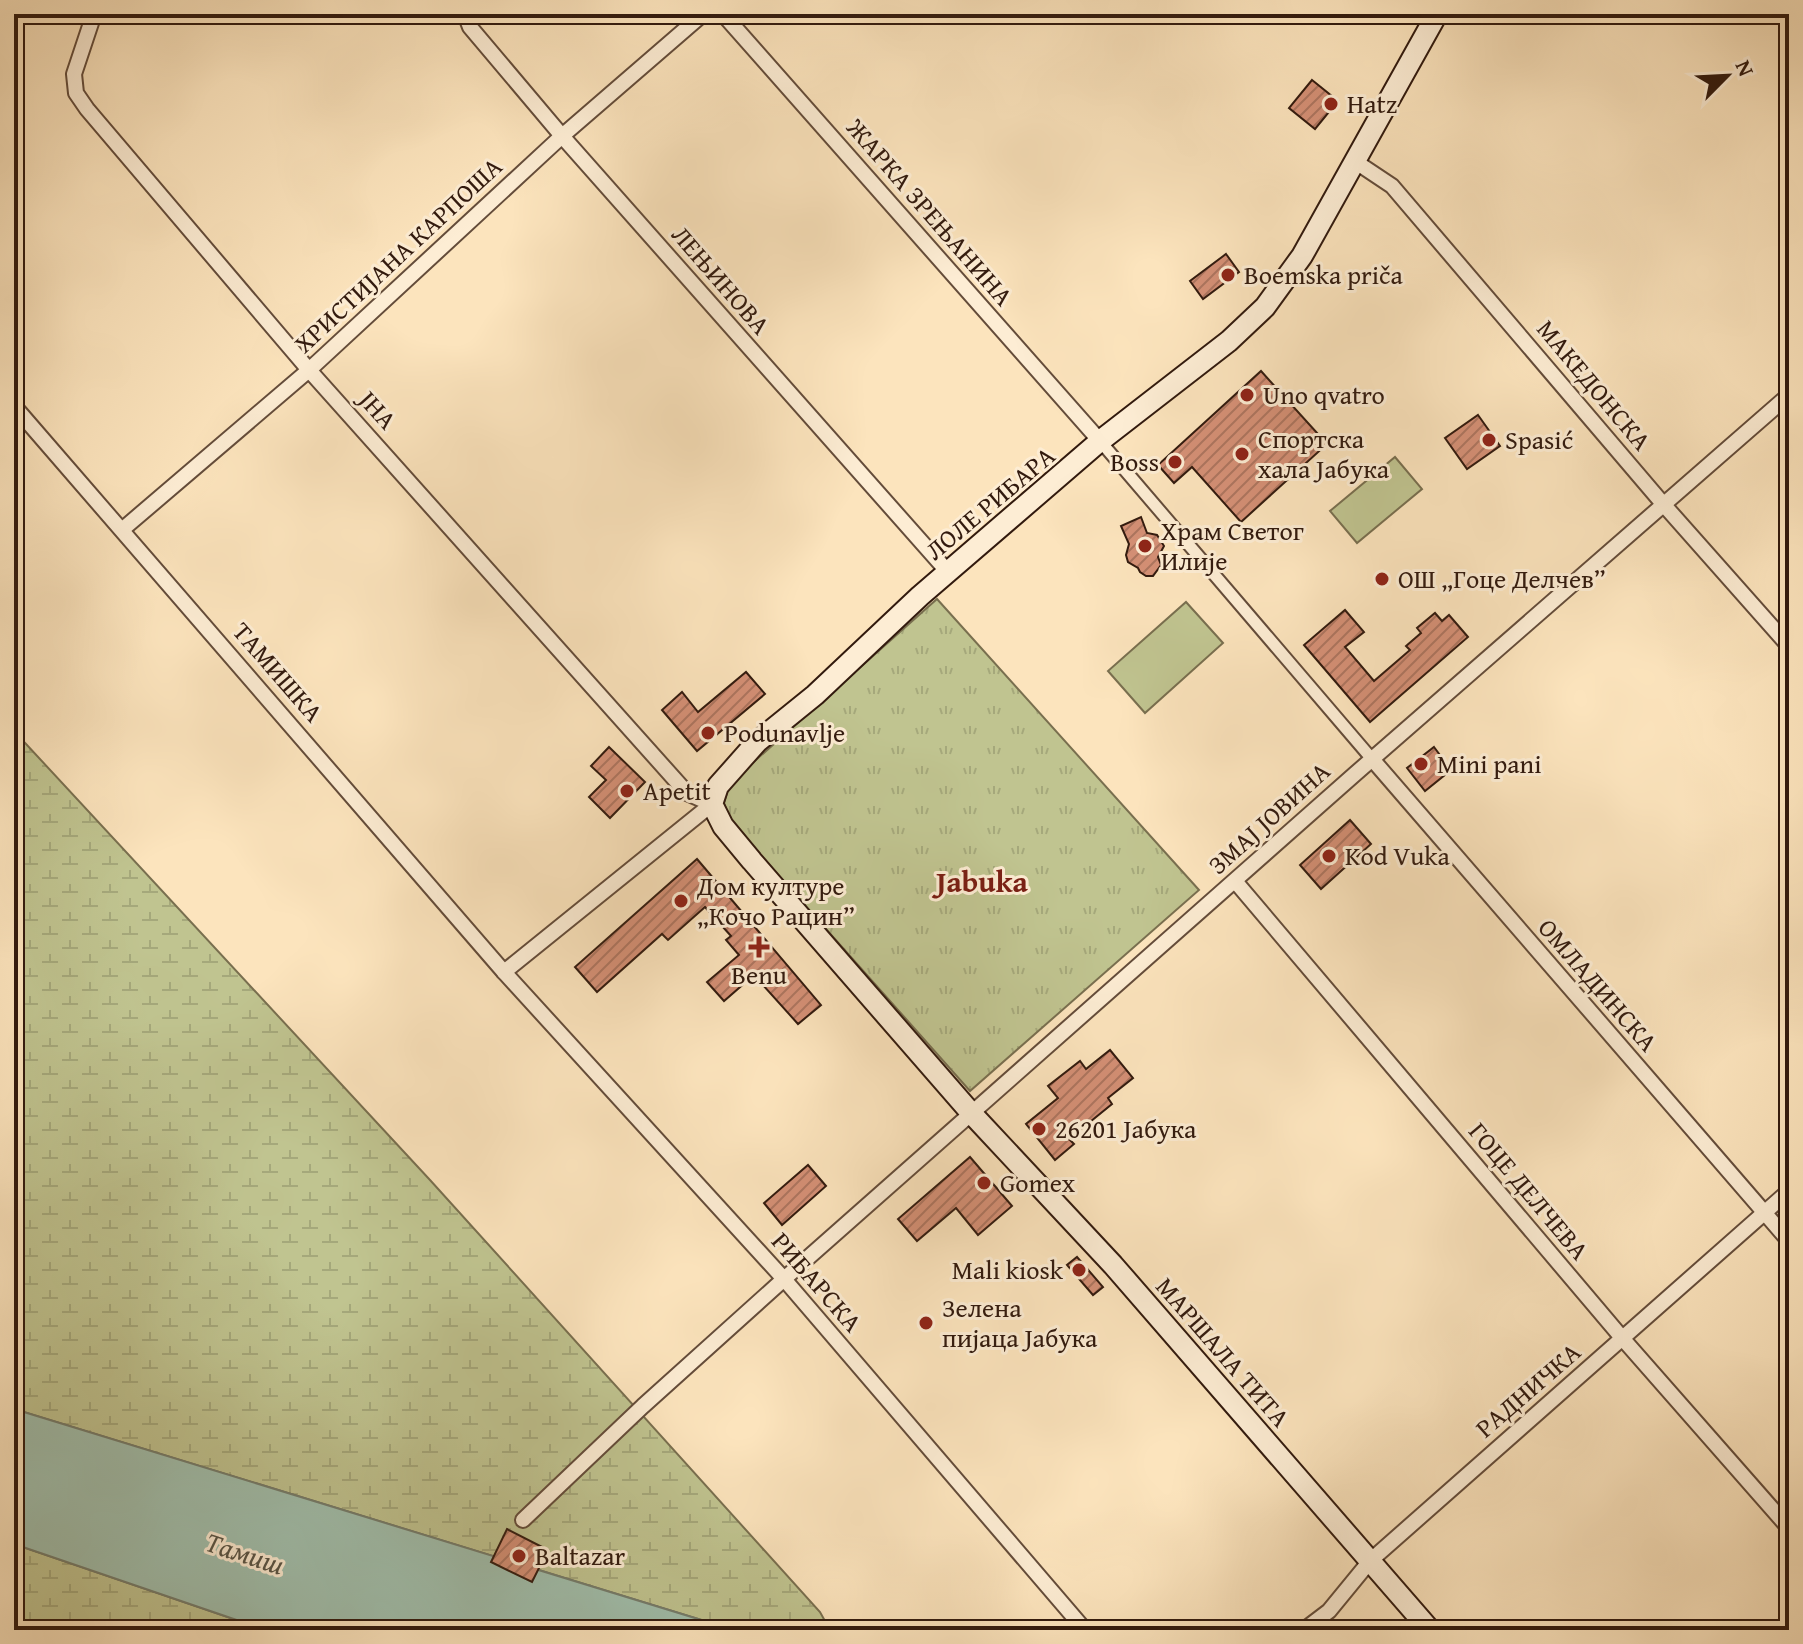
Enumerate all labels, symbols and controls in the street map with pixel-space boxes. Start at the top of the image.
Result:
north arrow [1687,36,1767,116]
text: N [1728,55,1763,81]
place label: Hatz [1347,84,1397,123]
marker: Hatz [1322,95,1340,113]
street label: ЖАРКА ЗРЕЊАНИНА [837,108,1023,314]
street label: ХРИСТИЈАНА КАРПОША [285,147,511,362]
street label: ЛЕЊИНОВА [663,216,780,343]
place label: Boemska priča [1244,255,1404,294]
marker: Boemska priča [1219,266,1237,284]
street label: МАКЕДОНСКА [1528,311,1661,459]
place label: Uno qvatro [1263,375,1385,414]
street label: ЈНА [348,379,407,438]
marker: Uno qvatro [1238,386,1256,404]
place label: Спортска хала Јабука [1258,419,1390,488]
place label: Spasić [1505,420,1573,459]
marker: Spasić [1480,431,1498,449]
street label: ЛОЛЕ РИБАРА [916,436,1063,569]
place label: Boss [1110,442,1159,481]
marker: Спортска хала Јабука [1233,445,1251,463]
marker: Boss [1166,453,1184,471]
place label: Храм Светог Илије [1161,511,1304,580]
marker: Храм Светог Илије [1136,537,1154,555]
place label: ОШ „Гоце Делчев” [1398,559,1606,598]
marker: ОШ „Гоце Делчев” [1373,570,1391,588]
street label: ТАМИШКА [224,613,333,731]
place label: Podunavlje [724,713,845,752]
marker: Podunavlje [699,724,717,742]
place label: Mini pani [1437,744,1541,783]
street label: ЗМАЈ ЈОВИНА [1199,752,1339,883]
marker: Mini pani [1412,755,1430,773]
place label: Apetit [643,771,711,810]
marker: Apetit [618,782,636,800]
place label: Kod Vuka [1345,836,1451,875]
marker: Kod Vuka [1320,847,1338,865]
district label: Jabuka [931,859,1028,903]
place label: Дом културе „Кочо Рацин” [696,866,855,935]
marker: Дом културе „Кочо Рацин” [672,892,690,910]
street label: ОМЛАДИНСКА [1529,909,1668,1060]
marker: Benu [750,938,768,956]
place label: Benu [731,955,787,994]
place label: 26201 Јабука [1055,1109,1197,1148]
street label: ГОЦЕ ДЕЛЧЕВА [1460,1113,1599,1268]
marker: 26201 Јабука [1030,1120,1048,1138]
place label: Gomex [1000,1163,1076,1202]
marker: Gomex [975,1174,993,1192]
street label: РИБАРСКА [763,1223,872,1341]
place label: Mali kiosk [952,1250,1064,1289]
marker: Mali kiosk [1070,1261,1088,1279]
street label: МАРШАЛА ТИТА [1147,1268,1300,1436]
place label: Зелена пијаца Јабука [942,1288,1098,1357]
marker: Зелена пијаца Јабука [917,1314,935,1332]
street label: РАДНИЧКА [1466,1333,1589,1447]
water label: Тамиш [201,1521,290,1584]
place label: Baltazar [535,1536,625,1575]
marker: Baltazar [510,1547,528,1565]

